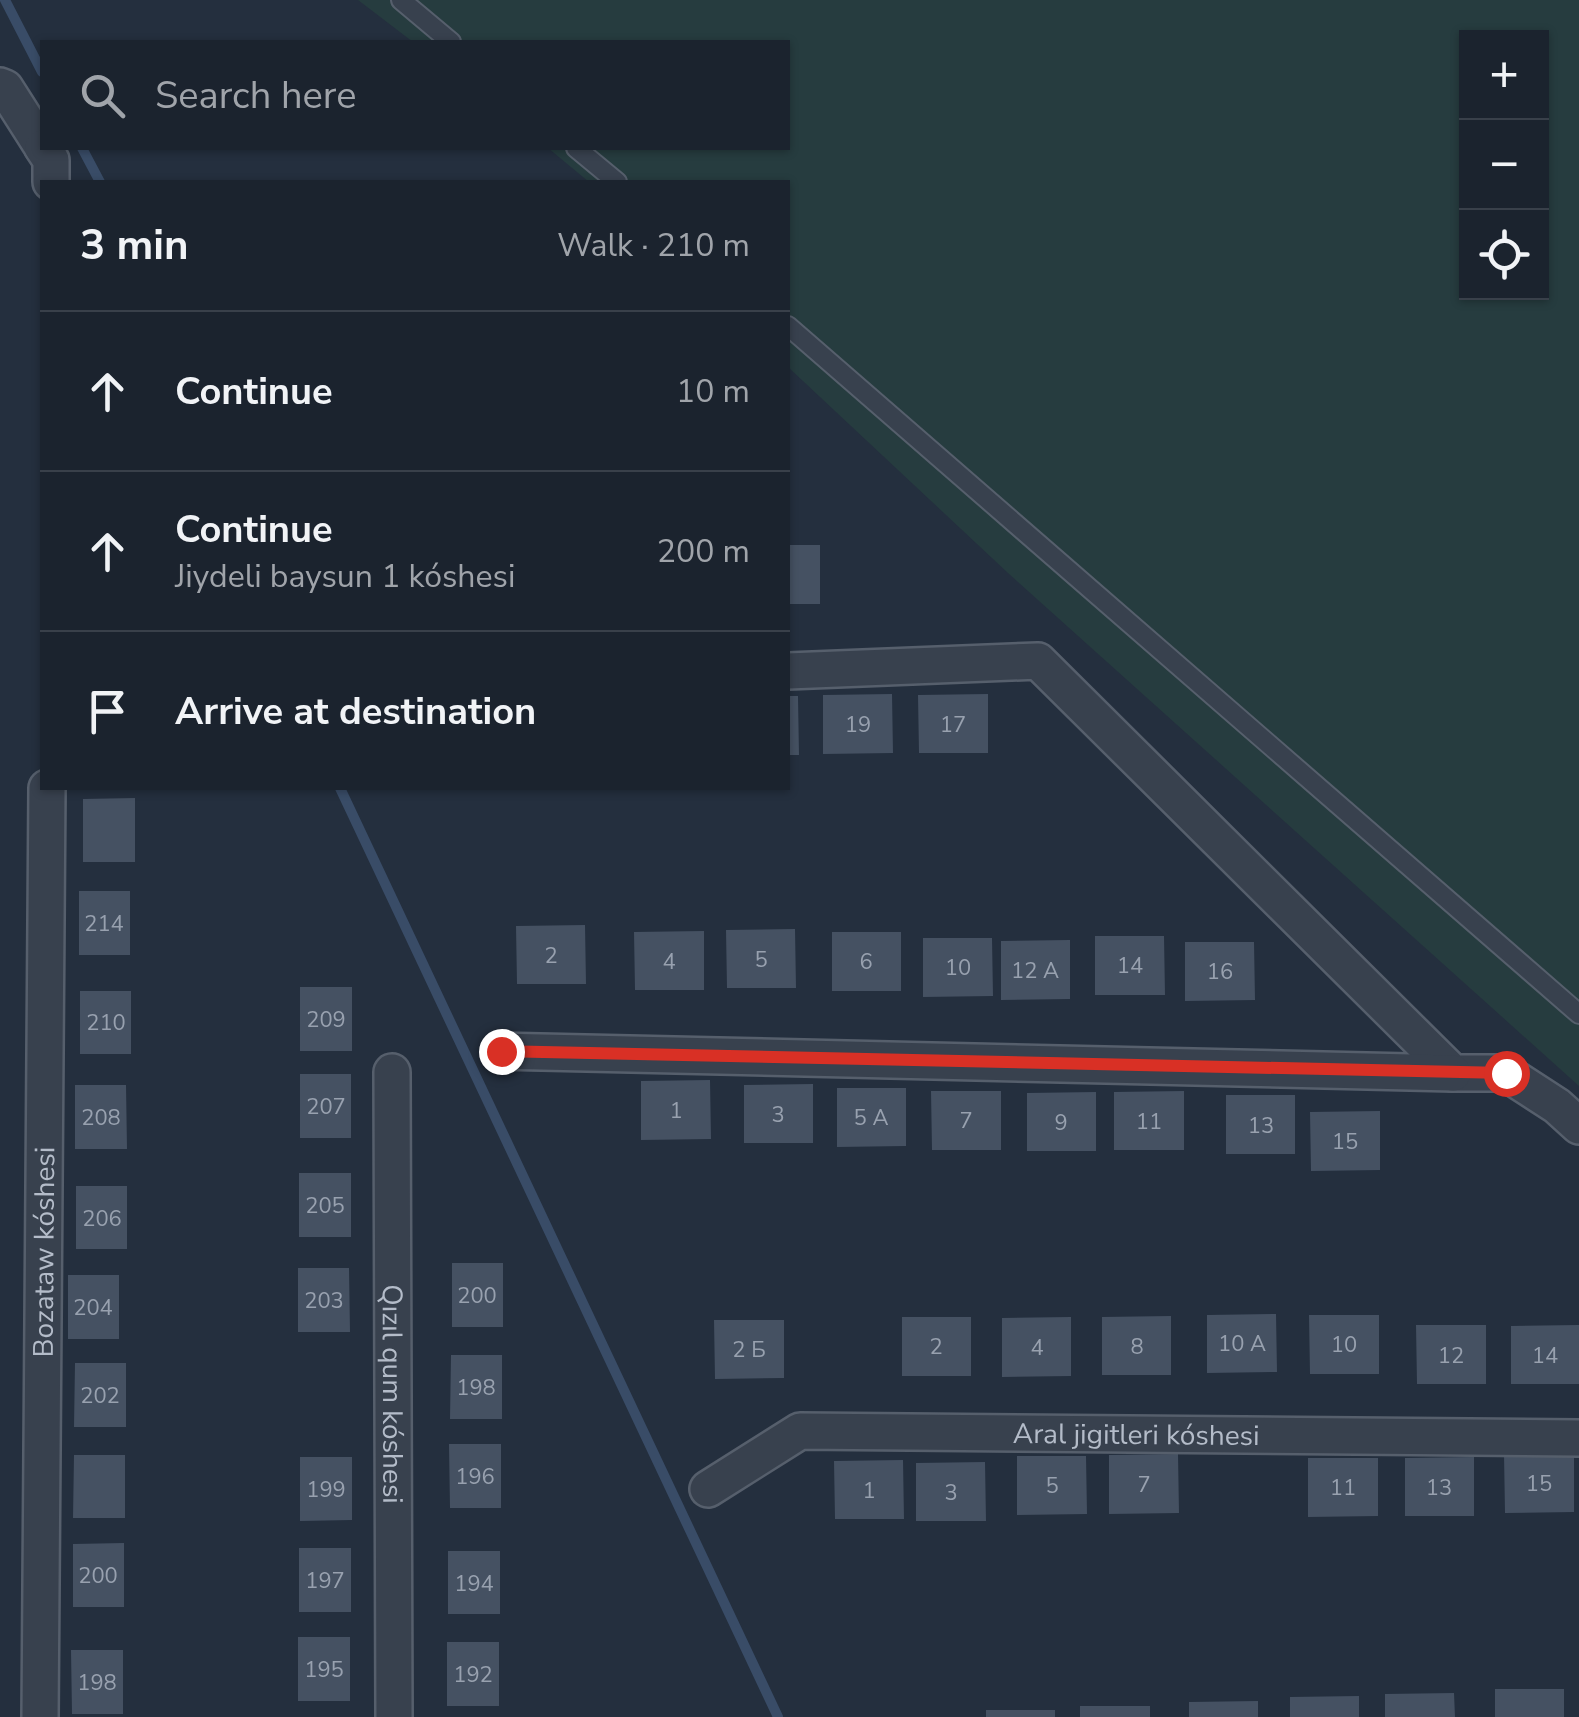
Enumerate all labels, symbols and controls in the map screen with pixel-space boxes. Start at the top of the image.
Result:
map controls [1459,30,1549,300]
button: + [1459,30,1549,120]
search box [40,40,790,150]
icon: search [75,68,130,123]
text: Search here [155,70,356,121]
button: − [1459,120,1549,210]
button: locate [1459,210,1549,300]
text: 3 min [80,217,189,274]
text: Walk · 210 m [557,224,750,267]
icon: ahead [80,364,135,419]
text: Continue [175,366,333,417]
text: 10 m [676,370,750,413]
text: Continue [175,504,333,555]
icon: ahead [80,524,135,579]
text: 200 m [657,530,750,573]
text: Jiydeli baysun 1 kóshesi [175,555,515,598]
icon: arrive [80,684,135,739]
text: Arrive at destination [175,686,536,737]
house number: 19 [845,710,871,740]
house number: 17 [940,710,966,740]
house number: 214 [84,909,124,939]
house number: 2 [544,941,558,971]
house number: 5 [754,945,768,975]
house number: 4 [662,947,676,977]
house number: 6 [859,947,873,977]
house number: 14 [1117,951,1143,981]
house number: 10 [945,953,971,983]
house number: 12 А [1011,956,1059,986]
house number: 16 [1207,957,1233,987]
house number: 209 [306,1005,346,1035]
house number: 210 [86,1008,126,1038]
route end [479,1029,525,1075]
route start [1484,1051,1530,1097]
house number: 207 [306,1092,346,1122]
house number: 1 [669,1096,683,1126]
house number: 3 [771,1100,785,1130]
house number: 208 [81,1103,121,1133]
house number: 5 А [854,1103,888,1133]
house number: 7 [959,1106,973,1136]
house number: 11 [1136,1107,1162,1137]
house number: 9 [1054,1108,1068,1138]
house number: 13 [1248,1111,1274,1141]
house number: 15 [1332,1127,1358,1157]
street label: Bozataw kóshesi [25,1146,64,1358]
house number: 205 [305,1191,345,1221]
house number: 206 [82,1204,122,1234]
house number: 200 [457,1281,497,1311]
street label: Qızıl qum kóshesi [373,1284,411,1504]
house number: 203 [304,1286,344,1316]
house number: 204 [73,1293,113,1323]
house number: 10 А [1218,1329,1266,1359]
house number: 10 [1331,1330,1357,1360]
house number: 2 [929,1332,943,1362]
house number: 8 [1130,1332,1144,1362]
house number: 4 [1030,1333,1044,1363]
house number: 2 Б [732,1335,766,1365]
house number: 12 [1438,1341,1464,1371]
house number: 14 [1532,1341,1558,1371]
house number: 198 [456,1373,496,1403]
house number: 202 [80,1381,120,1411]
street label: Aral jigitleri kóshesi [1013,1415,1260,1455]
house number: 196 [455,1462,495,1492]
house number: 15 [1526,1469,1552,1499]
house number: 7 [1137,1470,1151,1500]
house number: 5 [1045,1471,1059,1501]
house number: 11 [1330,1473,1356,1503]
house number: 13 [1426,1473,1452,1503]
house number: 199 [306,1475,346,1505]
house number: 1 [862,1476,876,1506]
house number: 3 [944,1478,958,1508]
house number: 200 [78,1561,118,1591]
house number: 197 [305,1566,345,1596]
house number: 194 [454,1569,494,1599]
house number: 195 [304,1655,344,1685]
house number: 192 [453,1660,493,1690]
house number: 198 [77,1668,117,1698]

